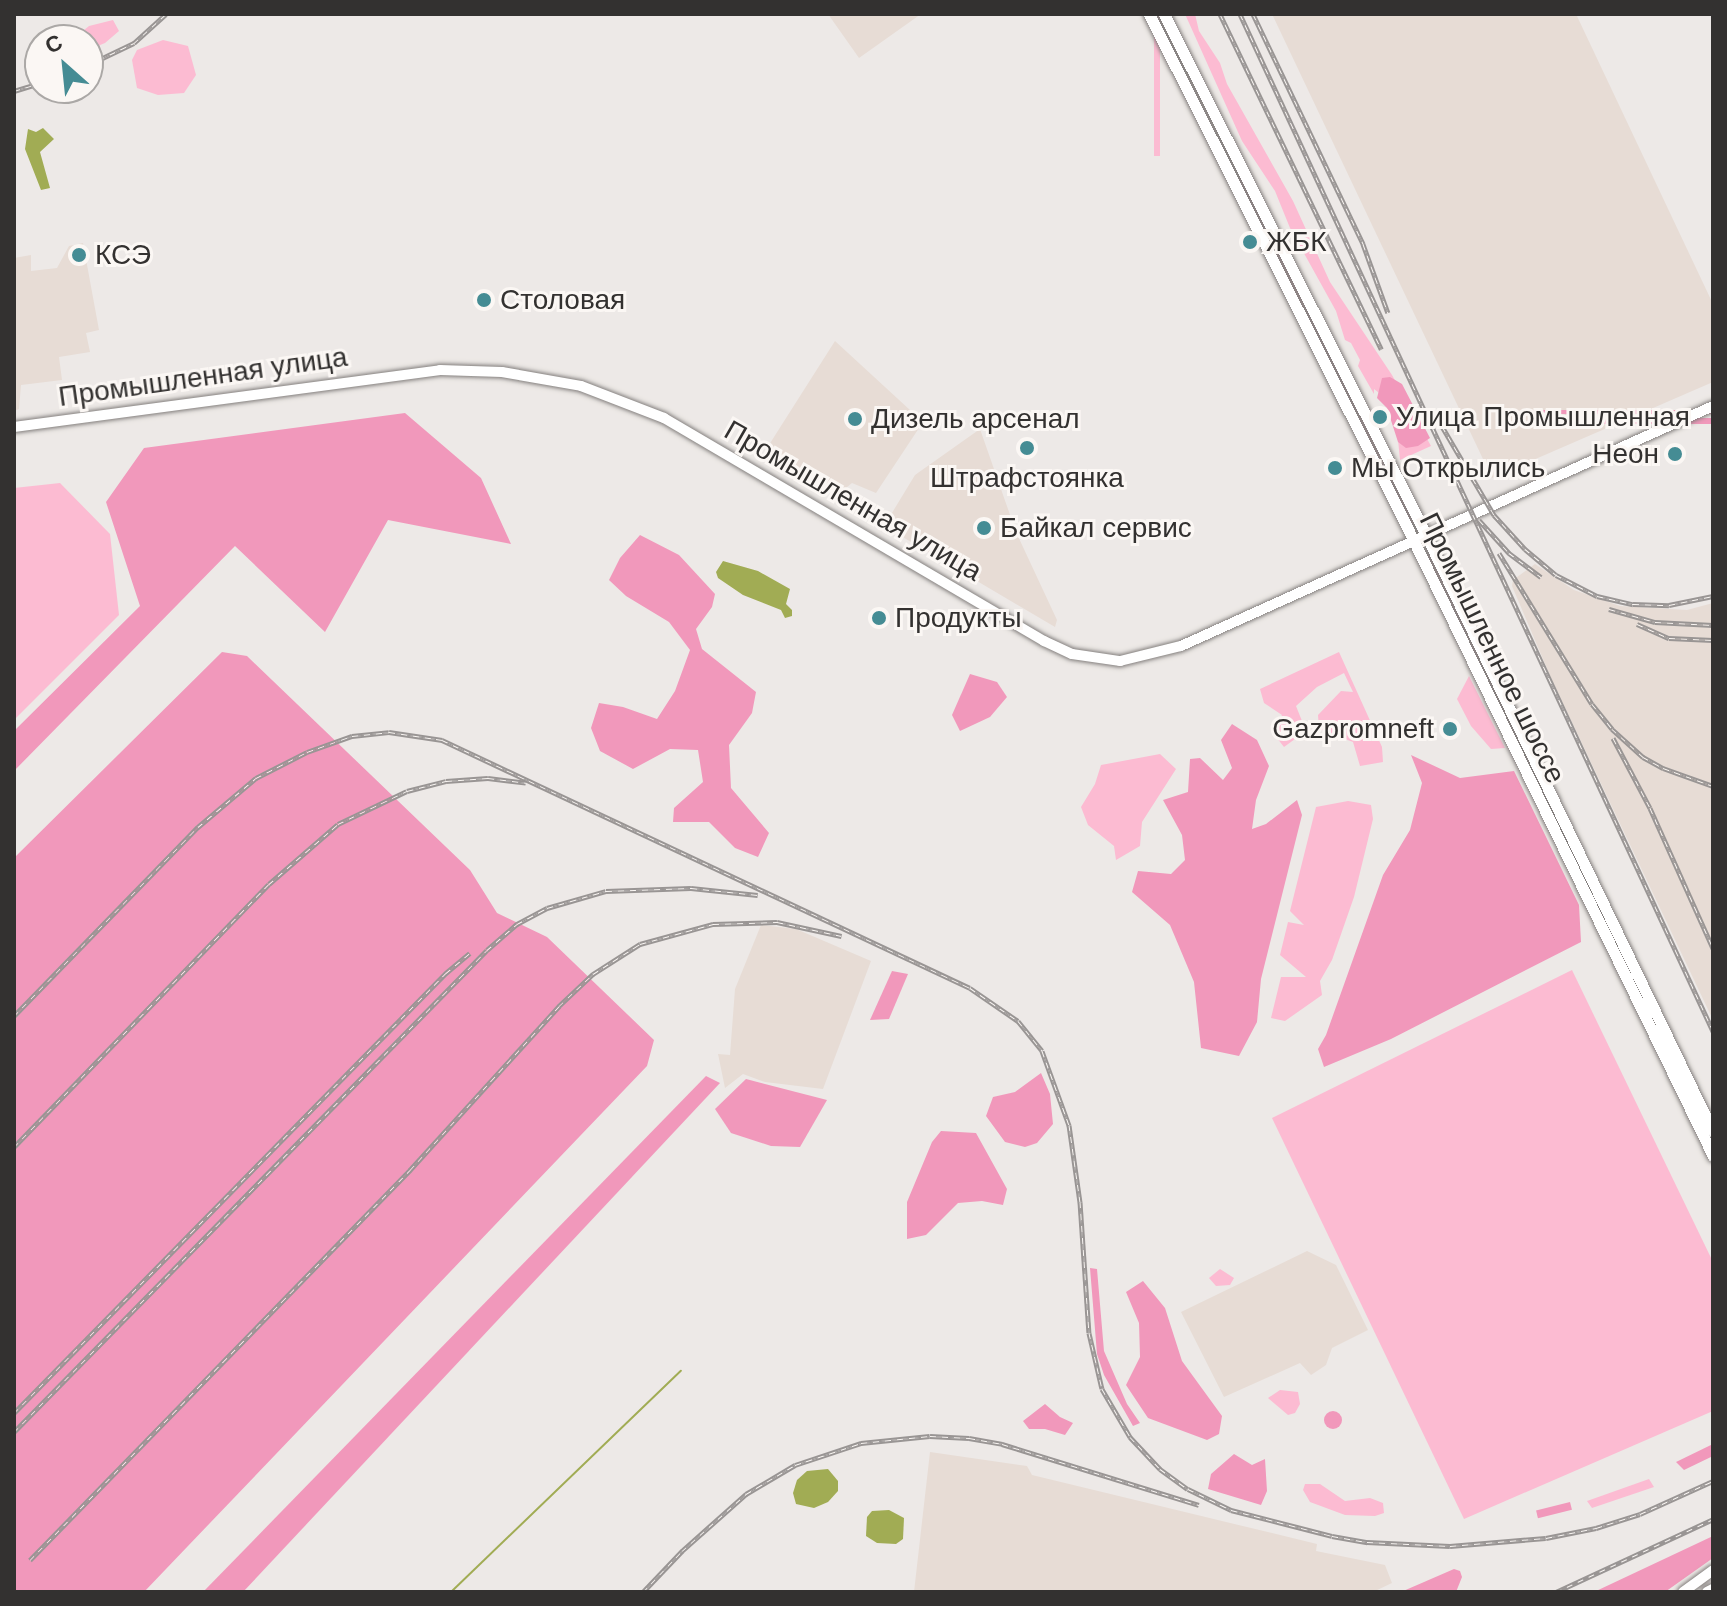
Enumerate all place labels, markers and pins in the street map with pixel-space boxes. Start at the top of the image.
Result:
place label: ЖБК [1266,225,1327,259]
marker: ЖБК [1241,233,1259,251]
place label: КСЭ [95,238,151,272]
marker: КСЭ [70,246,88,264]
place label: Столовая [500,283,625,317]
marker: Столовая [475,291,493,309]
place label: Улица Промышленная [1396,400,1690,434]
place label: Дизель арсенал [871,402,1080,436]
marker: Улица Промышленная [1371,408,1389,426]
marker: Дизель арсенал [846,410,864,428]
place label: Неон [1592,437,1659,471]
marker: Штрафстоянка [1018,439,1036,457]
marker: Неон [1666,445,1684,463]
place label: Мы Открылись [1351,451,1545,485]
marker: Мы Открылись [1326,459,1344,477]
place label: Штрафстоянка [930,461,1124,495]
place label: Байкал сервис [1000,511,1192,545]
marker: Байкал сервис [975,519,993,537]
place label: Продукты [895,601,1022,635]
marker: Продукты [870,609,888,627]
place label: Gazpromneft [1272,712,1434,746]
marker: Gazpromneft [1441,720,1459,738]

